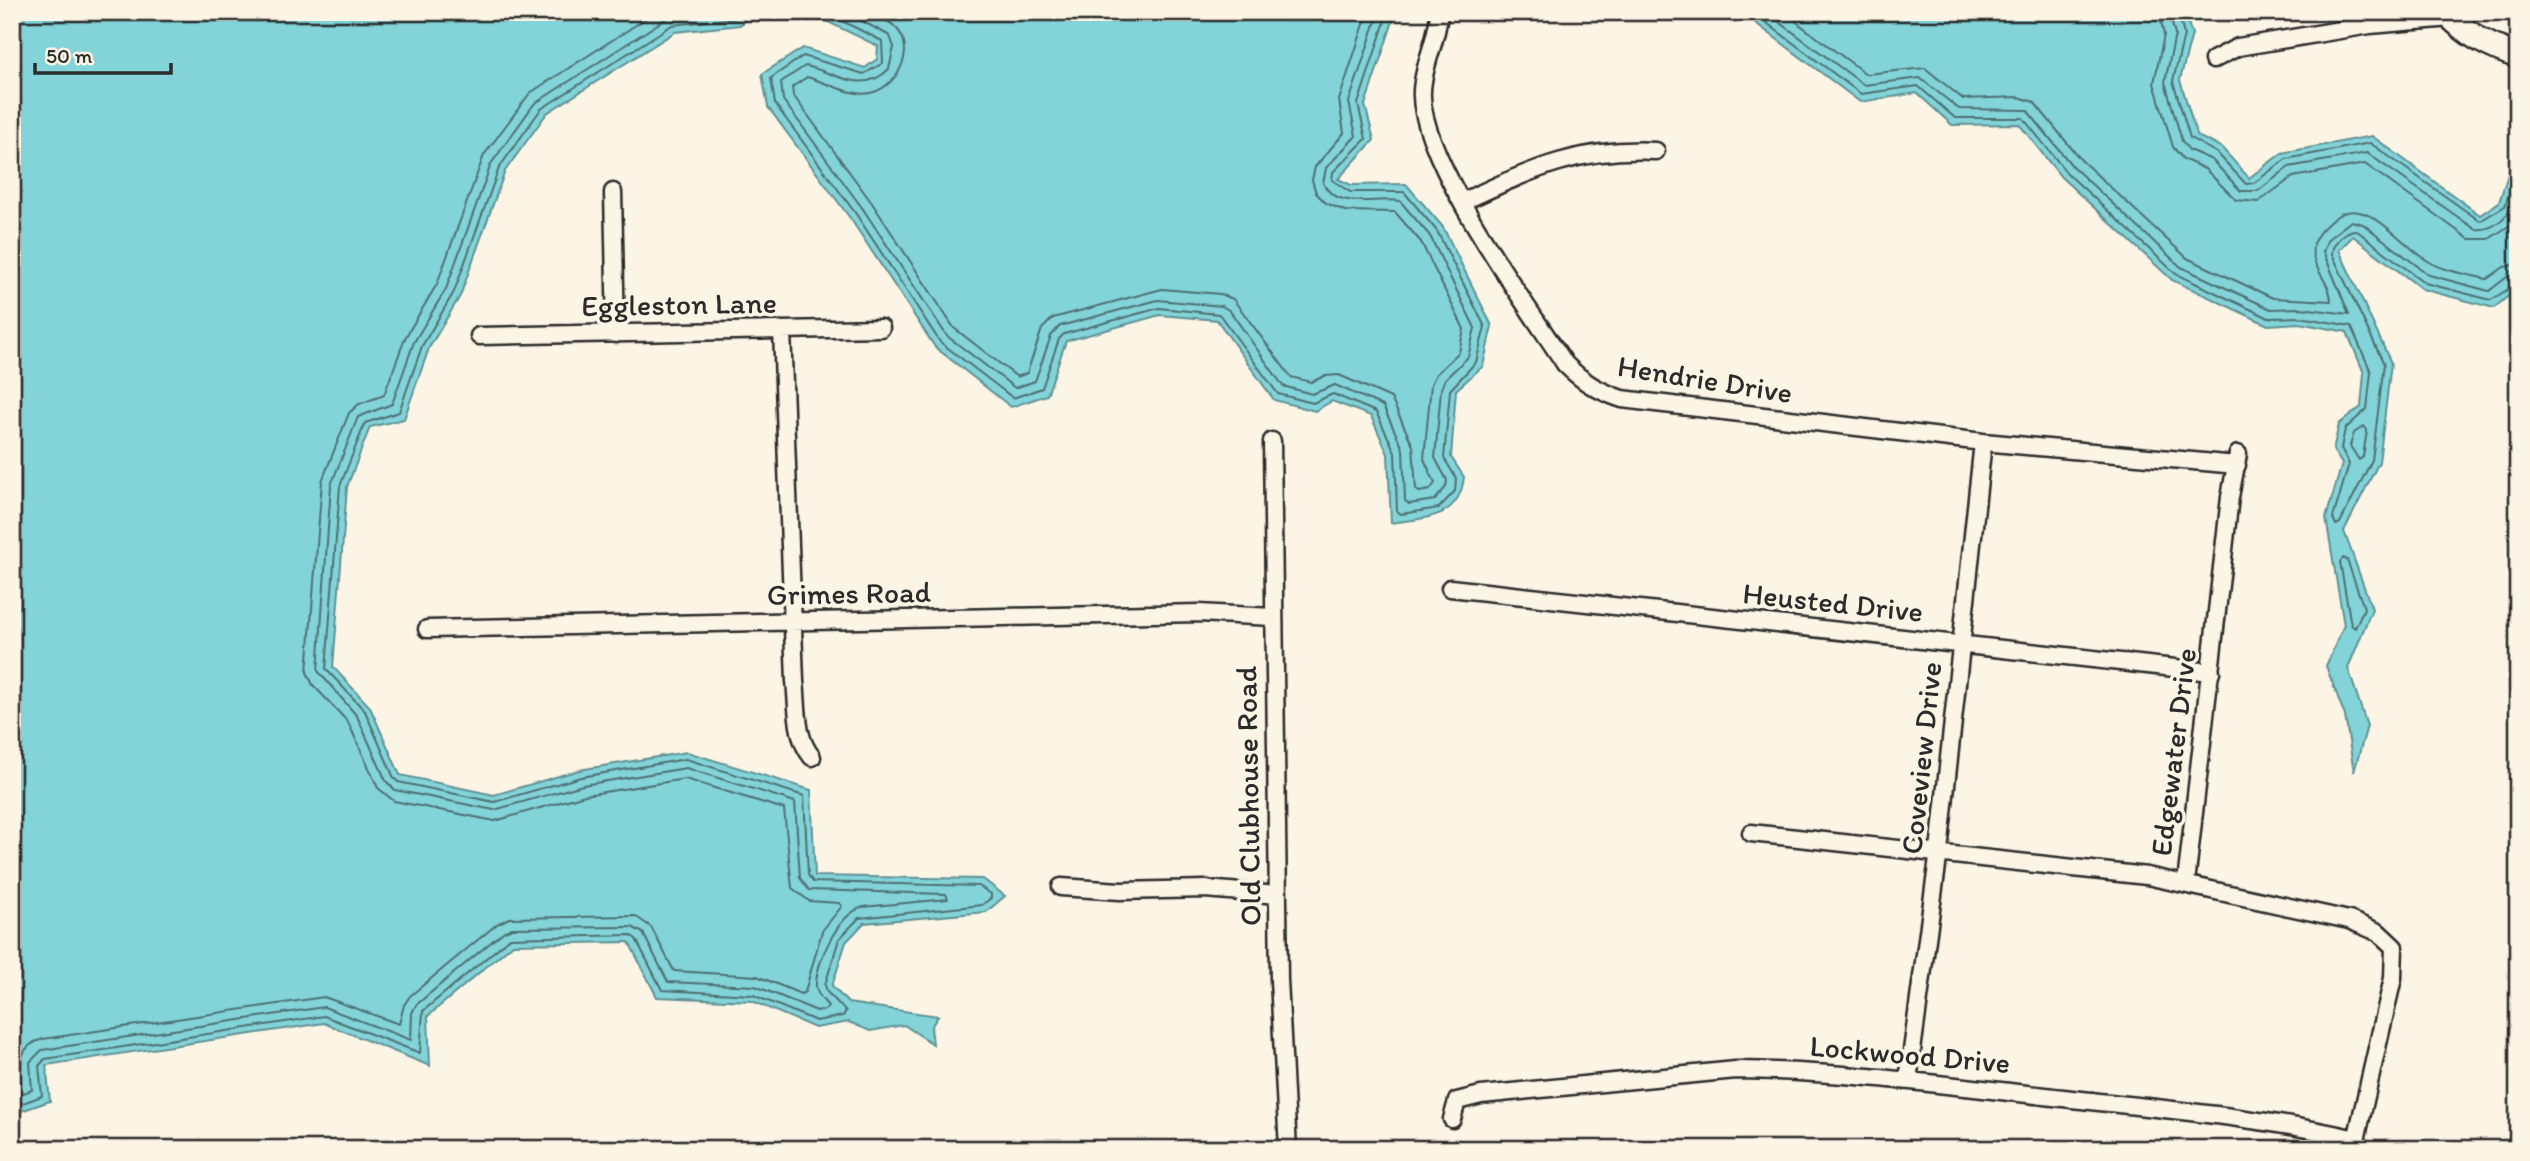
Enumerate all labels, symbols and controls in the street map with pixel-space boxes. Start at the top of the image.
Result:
scale bar [35,32,172,76]
text: 50 m [46,43,93,68]
street label: Eggleston Lane [581,284,777,324]
street label: Hendrie Drive [1615,347,1795,411]
street label: Grimes Road [766,573,932,613]
street label: Heusted Drive [1741,574,1925,630]
street label: Edgewater Drive [2142,646,2204,858]
street label: Coveview Drive [1892,660,1950,856]
street label: Old Clubhouse Road [1227,665,1269,926]
street label: Lockwood Drive [1808,1027,2012,1081]

